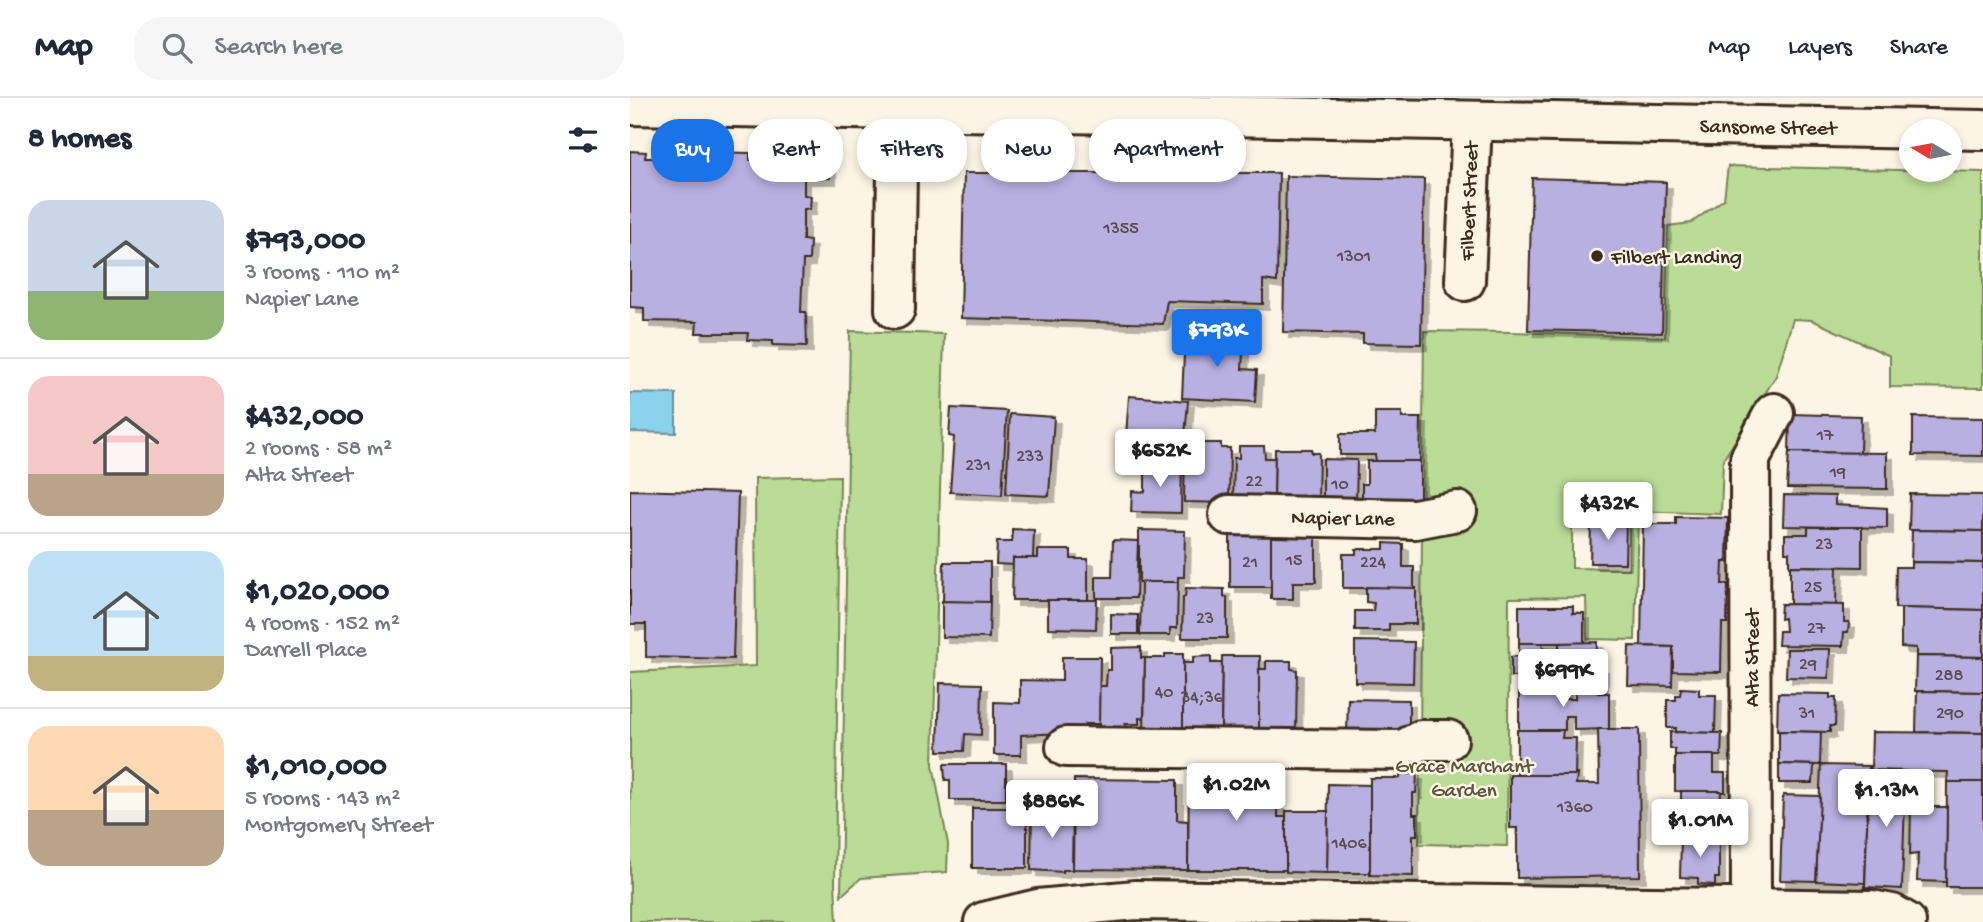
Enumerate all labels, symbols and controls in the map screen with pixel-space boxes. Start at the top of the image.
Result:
search box [134,17,624,80]
text: Map [35,29,92,67]
icon: search [158,29,196,67]
text: Search here [214,33,343,64]
text: Map [1708,34,1750,63]
text: Layers [1788,34,1852,63]
text: Share [1890,34,1948,63]
street label: Sansome Street [1699,116,1839,143]
chip: Buy [651,119,734,182]
chip: Rent [748,119,843,182]
chip: Filters [857,119,967,182]
chip: New [981,119,1075,182]
chip: Apartment [1089,119,1246,182]
north arrow [1899,119,1962,182]
map controls [1899,119,1962,182]
icon: filters [564,121,602,159]
text: 8 homes [28,123,131,158]
street label: Filbert Street [1457,139,1486,262]
house number: 1355 [1102,219,1139,240]
text: $793,000 [245,225,365,260]
icon: home [84,228,168,312]
house number: 1301 [1336,247,1371,268]
place label: Filbert Landing [1610,247,1742,272]
marker: Filbert Landing [1589,248,1605,264]
text: 3 rooms · 110 m² [245,260,400,287]
text: Napier Lane [245,287,359,314]
pin: $793K [1168,310,1266,369]
text: $793K [1188,318,1246,345]
text: $432,000 [245,401,363,436]
icon: home [84,404,168,488]
house number: 17 [1816,426,1834,447]
pin: $652K [1111,430,1209,489]
text: 2 rooms · 58 m² [245,436,392,463]
text: $652K [1131,438,1189,465]
house number: 233 [1016,447,1044,468]
house number: 231 [965,456,991,477]
text: Alta Street [245,463,353,490]
house number: 19 [1829,463,1846,484]
house number: 22 [1245,472,1263,493]
house number: 10 [1330,475,1349,496]
pin: $432K [1559,482,1657,542]
text: $432K [1579,491,1637,518]
street label: Napier Lane [1291,507,1396,534]
house number: 23 [1815,535,1833,556]
house number: 15 [1285,551,1302,572]
house number: 21 [1242,553,1258,574]
house number: 224 [1360,553,1387,574]
text: $1,020,000 [245,576,389,611]
house number: 25 [1804,578,1822,599]
icon: home [84,579,168,663]
street label: Alta Street [1742,606,1767,707]
house number: 23 [1196,609,1214,630]
text: 4 rooms · 152 m² [245,611,400,638]
house number: 27 [1807,619,1826,640]
text: Darrell Place [245,638,367,665]
pin: $699K [1514,650,1612,709]
house number: 29 [1799,655,1817,676]
text: $699K [1534,658,1592,685]
house number: 288 [1935,666,1963,687]
house number: 40 [1155,683,1173,704]
house number: 34;36 [1180,688,1224,709]
house number: 31 [1798,704,1815,725]
house number: 290 [1936,704,1964,725]
text: $1,010,000 [245,751,387,786]
icon: home [84,754,168,838]
park label: Grace Marchant Garden [1395,756,1535,805]
pin: $1.02M [1179,764,1293,823]
pin: $1.13M [1829,770,1943,829]
text: $1.02M [1202,772,1270,799]
text: $1.13M [1854,778,1918,805]
pin: $886K [1003,780,1101,840]
text: 5 rooms · 143 m² [245,786,400,813]
text: $886K [1022,789,1082,816]
house number: 1360 [1556,798,1593,819]
pin: $1.01M [1643,800,1757,859]
text: $1.01M [1667,808,1733,835]
text: Montgomery Street [245,813,433,840]
house number: 1406 [1330,834,1367,855]

